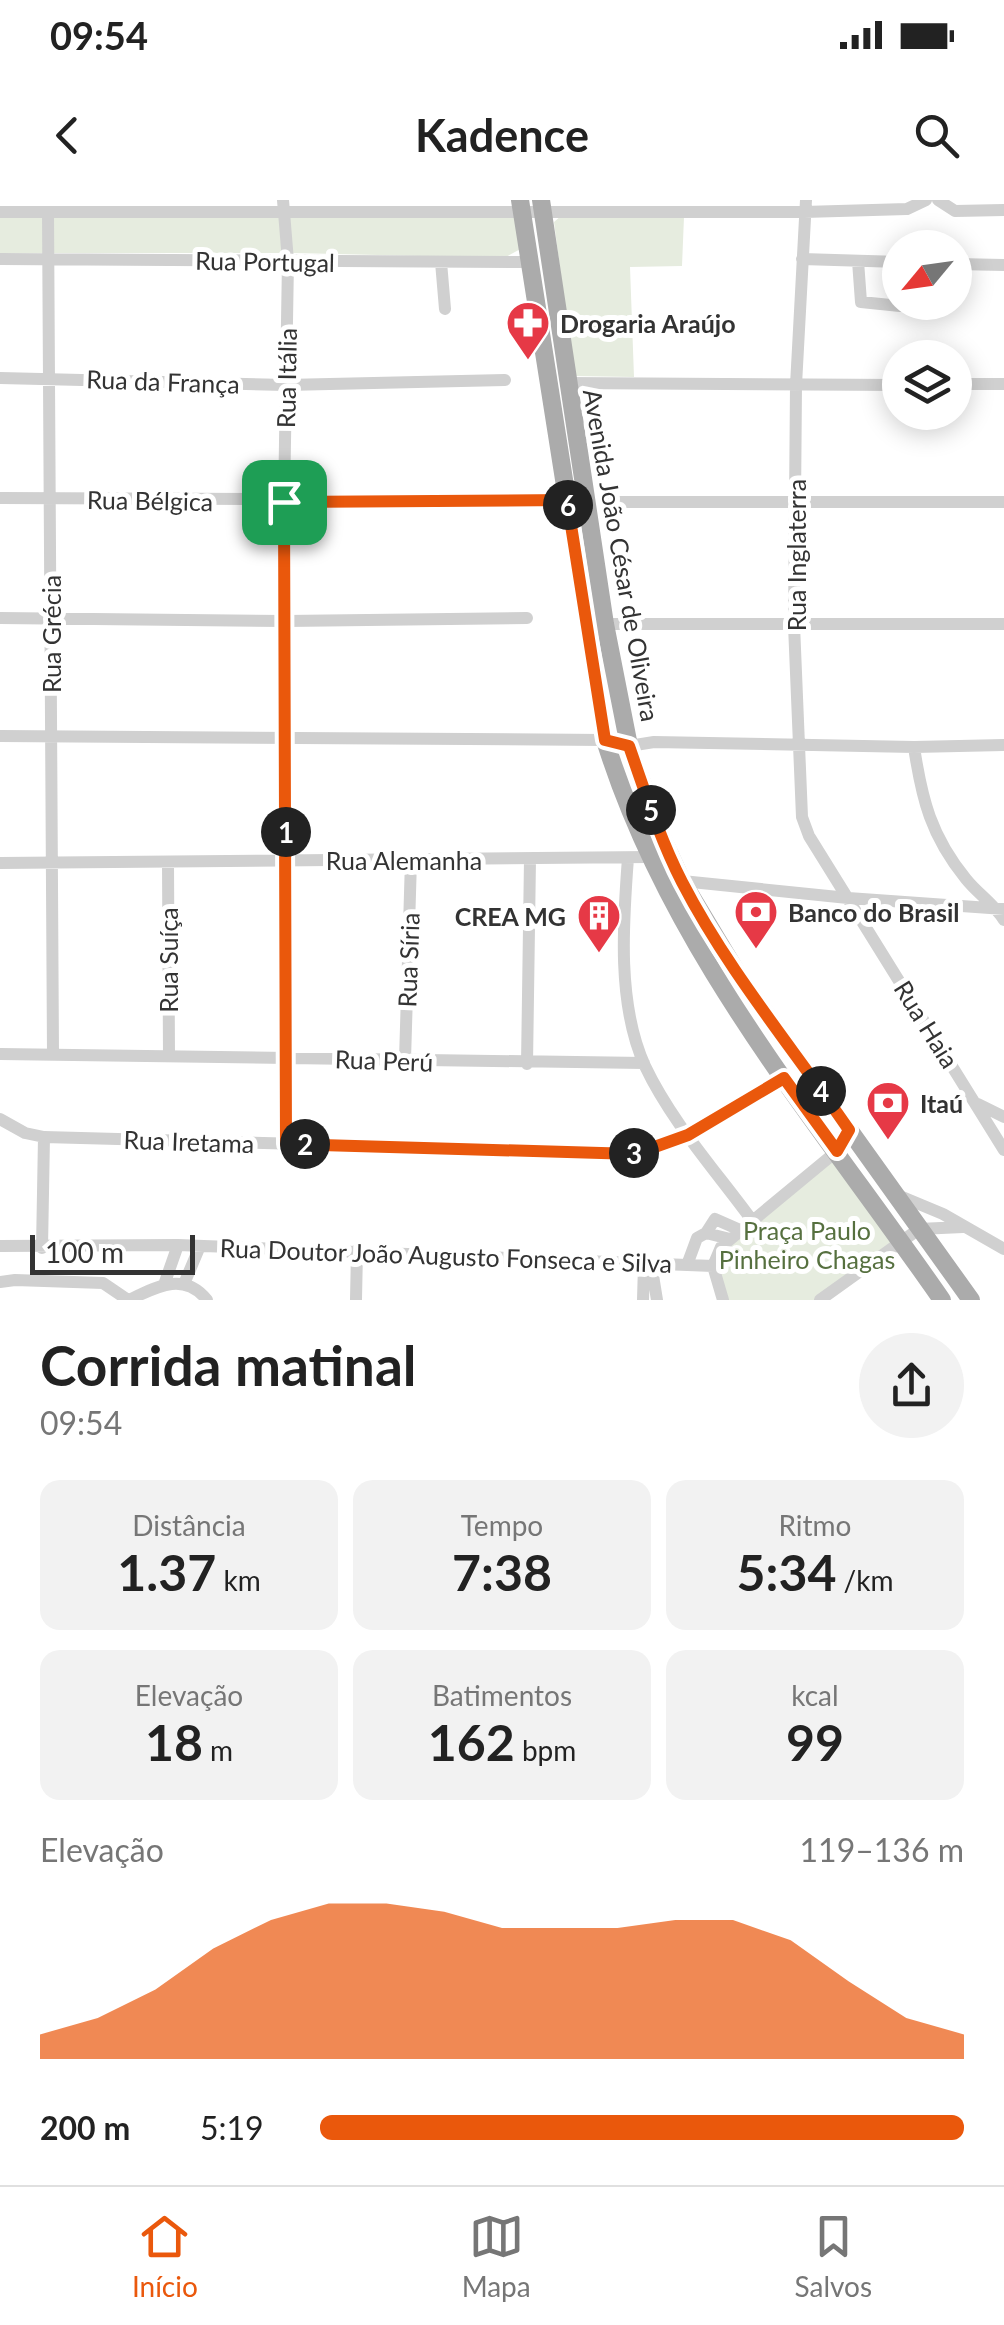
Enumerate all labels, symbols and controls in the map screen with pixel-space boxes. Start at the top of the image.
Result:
text: 09:54 [50,12,148,58]
icon: back [40,108,95,163]
text: Kadence [415,108,589,162]
icon: search [909,108,964,163]
north arrow [882,230,972,320]
map controls [882,230,972,430]
street label: Rua Portugal [195,245,335,277]
pharmacy icon: Drogaria Araújo [505,300,551,361]
place label: Drogaria Araújo [560,308,736,338]
street label: Rua Itália [270,328,302,428]
button: layers [882,340,972,430]
street label: Rua da França [86,363,240,399]
street label: Avenida João César de Oliveira [578,386,666,724]
pin [242,460,327,545]
icon: arrive [257,475,312,530]
street label: Rua Inglaterra [781,479,811,631]
pin: 6 [543,480,593,530]
street label: Rua Bélgica [87,484,213,516]
text: 6 [560,488,576,522]
street label: Rua Grécia [36,575,66,693]
pin: 5 [626,785,676,835]
text: 5 [643,793,659,827]
pin: 1 [261,807,311,857]
text: 1 [278,815,294,849]
street label: Rua Alemanha [326,845,482,875]
bank icon: Banco do Brasil [733,889,779,950]
building icon: CREA MG [576,893,622,954]
place label: Banco do Brasil [788,897,960,927]
place label: CREA MG [455,901,566,931]
street label: Rua Suíça [153,907,183,1013]
street label: Rua Síria [391,912,425,1008]
street label: Rua Haia [888,975,966,1073]
street label: Rua Perú [334,1043,434,1077]
pin: 4 [796,1066,846,1116]
text: 4 [813,1074,829,1108]
bank icon: Itaú [865,1080,911,1141]
place label: Itaú [920,1088,963,1118]
pin: 2 [280,1119,330,1169]
street label: Rua Iretama [123,1124,255,1158]
text: 2 [297,1127,313,1161]
pin: 3 [609,1128,659,1178]
text: 3 [626,1136,642,1170]
park label: Praça Paulo Pinheiro Chagas [719,1215,895,1274]
scale bar [30,1230,195,1274]
street label: Rua Doutor João Augusto Fonseca e Silva [219,1232,673,1278]
text: 100 m [45,1235,124,1269]
text: Corrida matinal [40,1332,416,1398]
button: share [859,1333,964,1438]
text: 09:54 [40,1403,122,1442]
text: Distância [132,1508,246,1542]
text: Tempo [461,1508,543,1542]
text: Ritmo [778,1508,852,1542]
text: 1.37 [117,1542,216,1602]
text: 7:38 [452,1542,552,1602]
text: 5:34 [737,1542,836,1602]
text: km [216,1563,261,1597]
text: /km [836,1563,893,1597]
text: Elevação [135,1678,243,1712]
text: Batimentos [432,1678,572,1712]
text: kcal [791,1678,839,1712]
text: 18 [145,1712,203,1772]
text: 162 [428,1712,515,1772]
text: 99 [786,1712,844,1772]
text: m [203,1733,233,1767]
text: bpm [515,1733,576,1767]
text: Elevação [40,1830,164,1869]
text: 119–136 m [800,1830,964,1869]
text: 200 m [40,2108,130,2147]
text: 5:19 [200,2108,264,2147]
tab: Início [132,2209,198,2303]
tab: Mapa [462,2209,531,2303]
tab: Salvos [795,2209,872,2303]

